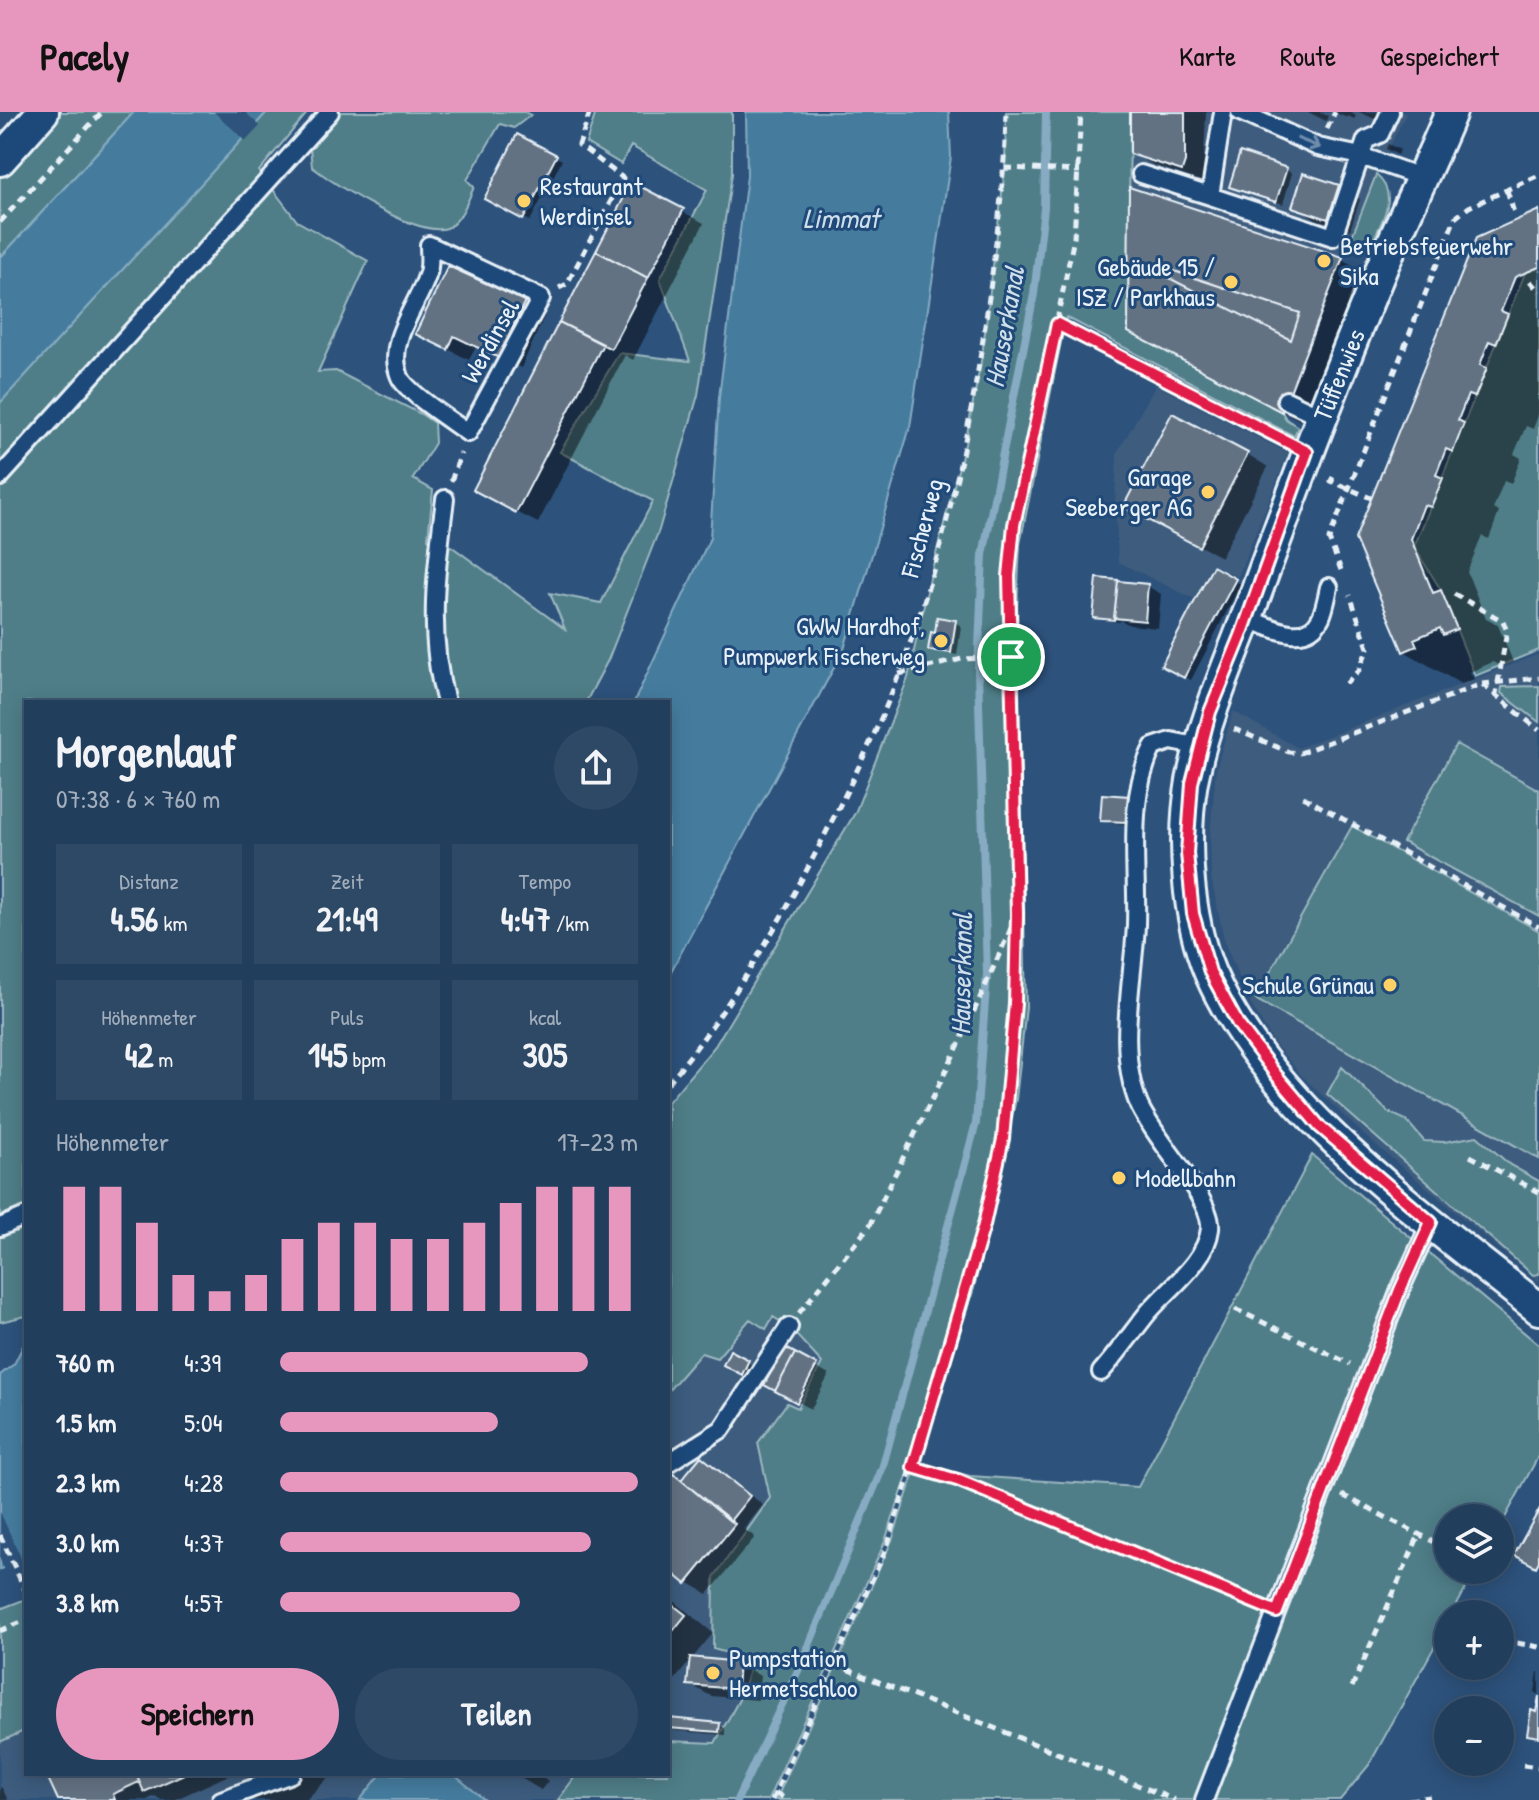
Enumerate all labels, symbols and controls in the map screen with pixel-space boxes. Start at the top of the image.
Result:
text: Pacely [40,30,129,82]
text: Karte [1179,37,1236,75]
text: Route [1280,37,1336,75]
text: Gespeichert [1380,37,1499,75]
one-way arrow [1296,137,1321,151]
place label: Restaurant Werdinsel [540,168,644,233]
marker: Restaurant Werdinsel [515,192,533,210]
water label: Limmat [803,199,883,237]
place label: Betriebsfeuerwehr Sika [1340,228,1513,293]
place label: Gebäude 15 / ISZ / Parkhaus [1076,249,1215,314]
marker: Betriebsfeuerwehr Sika [1315,252,1333,270]
water label: Hauserkanal [975,262,1034,390]
marker: Gebäude 15 / ISZ / Parkhaus [1222,273,1240,291]
street label: Werdinsel [452,292,527,389]
street label: Tüffenwies [1304,323,1373,426]
place label: Garage Seeberger AG [1065,459,1193,524]
street label: Fischerweg [891,475,951,582]
marker: Garage Seeberger AG [1199,483,1217,501]
place label: GWW Hardhof, Pumpwerk Fischerweg [723,608,925,673]
pin [977,623,1045,691]
marker: GWW Hardhof, Pumpwerk Fischerweg [932,632,950,650]
icon: arrive [989,635,1033,679]
text: Morgenlauf [56,721,236,781]
button: share [554,726,638,810]
text: 07:38 · 6 × 760 m [56,781,220,816]
text: Distanz [119,866,179,896]
text: Zeit [331,866,363,896]
text: Tempo [519,866,571,896]
text: 4.56 [110,896,158,942]
text: 21:49 [316,896,378,942]
text: 4:47 [501,896,551,942]
text: km [158,908,188,938]
text: /km [551,908,589,938]
water label: Hauserkanal [941,911,981,1035]
place label: Schule Grünau [1242,967,1374,1002]
marker: Schule Grünau [1381,976,1399,994]
text: Höhenmeter [101,1002,197,1032]
text: Puls [330,1002,364,1032]
text: kcal [529,1002,561,1032]
text: 42 [125,1032,153,1078]
text: 145 [308,1032,347,1078]
text: 305 [523,1032,567,1078]
text: m [153,1044,173,1074]
text: bpm [347,1044,386,1074]
text: Höhenmeter [56,1124,169,1159]
text: 17–23 m [557,1124,638,1159]
place label: Modellbahn [1135,1160,1236,1195]
marker: Modellbahn [1110,1169,1128,1187]
text: 760 m [56,1345,115,1380]
text: 4:39 [184,1345,221,1380]
text: 1.5 km [56,1405,116,1440]
text: 5:04 [184,1405,222,1440]
text: 2.3 km [56,1465,120,1500]
text: 4:28 [184,1465,223,1500]
map controls [1434,1504,1514,1776]
button: layers [1434,1504,1514,1584]
text: 3.0 km [56,1525,119,1560]
text: 4:37 [184,1525,224,1560]
text: 3.8 km [56,1585,119,1620]
text: 4:57 [184,1585,224,1620]
button: + [1434,1600,1514,1680]
place label: Pumpstation Hermetschloo [729,1640,857,1705]
marker: Pumpstation Hermetschloo [704,1664,722,1682]
button: Speichern [56,1668,339,1760]
button: Teilen [355,1668,638,1760]
button: − [1434,1696,1514,1776]

